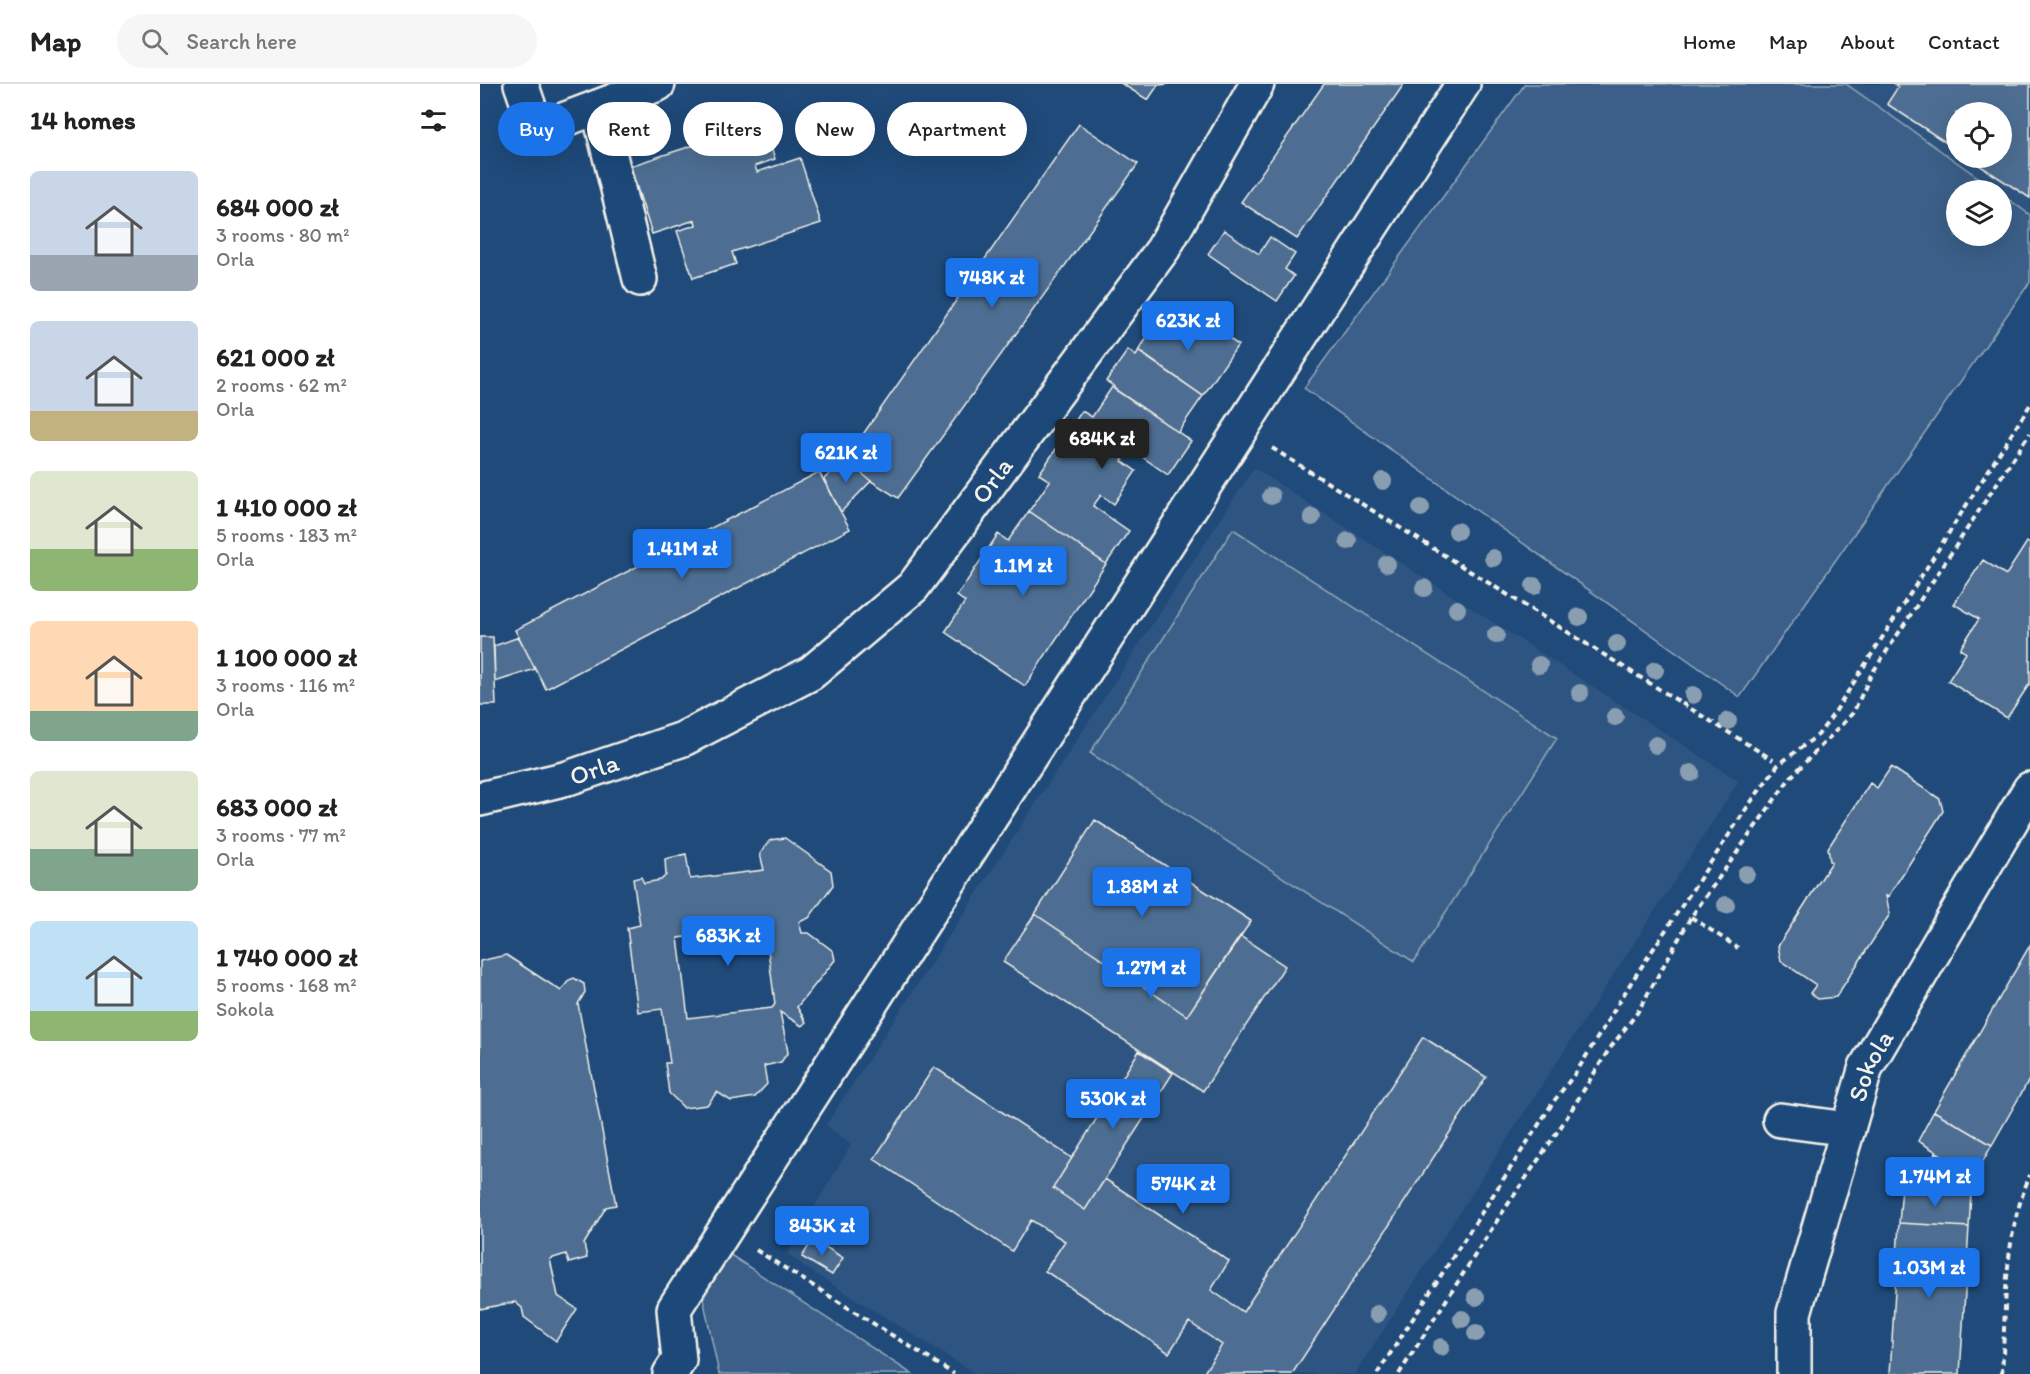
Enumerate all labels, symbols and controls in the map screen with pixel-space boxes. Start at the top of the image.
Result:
search box [117,14,537,68]
text: Map [30,24,81,58]
icon: search [138,25,171,58]
text: Search here [186,28,297,55]
text: Home [1683,29,1736,54]
text: Map [1769,29,1808,54]
text: About [1841,29,1895,54]
text: Contact [1928,29,2000,54]
chip: Buy [498,102,575,156]
chip: Rent [587,102,671,156]
chip: Filters [683,102,783,156]
chip: New [795,102,875,156]
chip: Apartment [887,102,1027,156]
map controls [1946,102,2012,246]
button: locate [1946,102,2012,168]
text: 14 homes [30,104,136,136]
icon: filters [417,104,450,137]
button: layers [1946,180,2012,246]
text: 684 000 zł [216,191,339,223]
icon: home [78,195,150,267]
text: 3 rooms · 80 m² [216,223,349,247]
text: Orla [216,247,255,271]
pin: 748K zł [937,258,1047,309]
text: 748K zł [959,265,1025,289]
pin: 623K zł [1133,301,1243,352]
text: 623K zł [1156,308,1220,332]
text: 621 000 zł [216,341,335,373]
icon: home [78,345,150,417]
text: 2 rooms · 62 m² [216,373,347,397]
text: Orla [216,397,255,421]
pin: 684K zł [1047,419,1157,470]
text: 684K zł [1069,426,1135,450]
pin: 621K zł [791,433,901,484]
text: 621K zł [815,440,877,464]
street label: Orla [964,450,1020,510]
text: 1 410 000 zł [216,491,357,523]
icon: home [78,495,150,567]
text: 5 rooms · 183 m² [216,523,357,547]
pin: 1.41M zł [620,529,744,580]
text: 1.41M zł [647,536,717,560]
pin: 1.1M zł [968,546,1078,597]
text: Orla [216,547,255,571]
text: 1.1M zł [994,553,1052,577]
text: 1 100 000 zł [216,641,357,673]
icon: home [78,645,150,717]
text: 3 rooms · 116 m² [216,673,355,697]
text: Orla [216,697,255,721]
street label: Orla [565,746,623,792]
text: 683 000 zł [216,791,337,823]
icon: home [78,795,150,867]
text: 3 rooms · 77 m² [216,823,346,847]
text: Orla [216,847,255,871]
pin: 1.88M zł [1080,867,1204,918]
text: 1.88M zł [1106,874,1178,898]
pin: 683K zł [673,916,783,967]
text: 683K zł [696,923,760,947]
text: 1 740 000 zł [216,941,358,973]
icon: home [78,945,150,1017]
pin: 1.27M zł [1089,948,1213,999]
text: 1.27M zł [1116,955,1186,979]
text: 5 rooms · 168 m² [216,973,357,997]
text: Sokola [216,997,274,1021]
street label: Sokola [1841,1024,1901,1105]
pin: 530K zł [1058,1079,1168,1130]
text: 530K zł [1080,1086,1146,1110]
pin: 1.74M zł [1873,1157,1997,1208]
pin: 574K zł [1128,1164,1238,1215]
text: 1.74M zł [1899,1164,1971,1188]
text: 574K zł [1151,1171,1215,1195]
pin: 843K zł [767,1206,877,1257]
text: 843K zł [789,1213,855,1237]
pin: 1.03M zł [1867,1248,1991,1299]
text: 1.03M zł [1893,1255,1965,1279]

